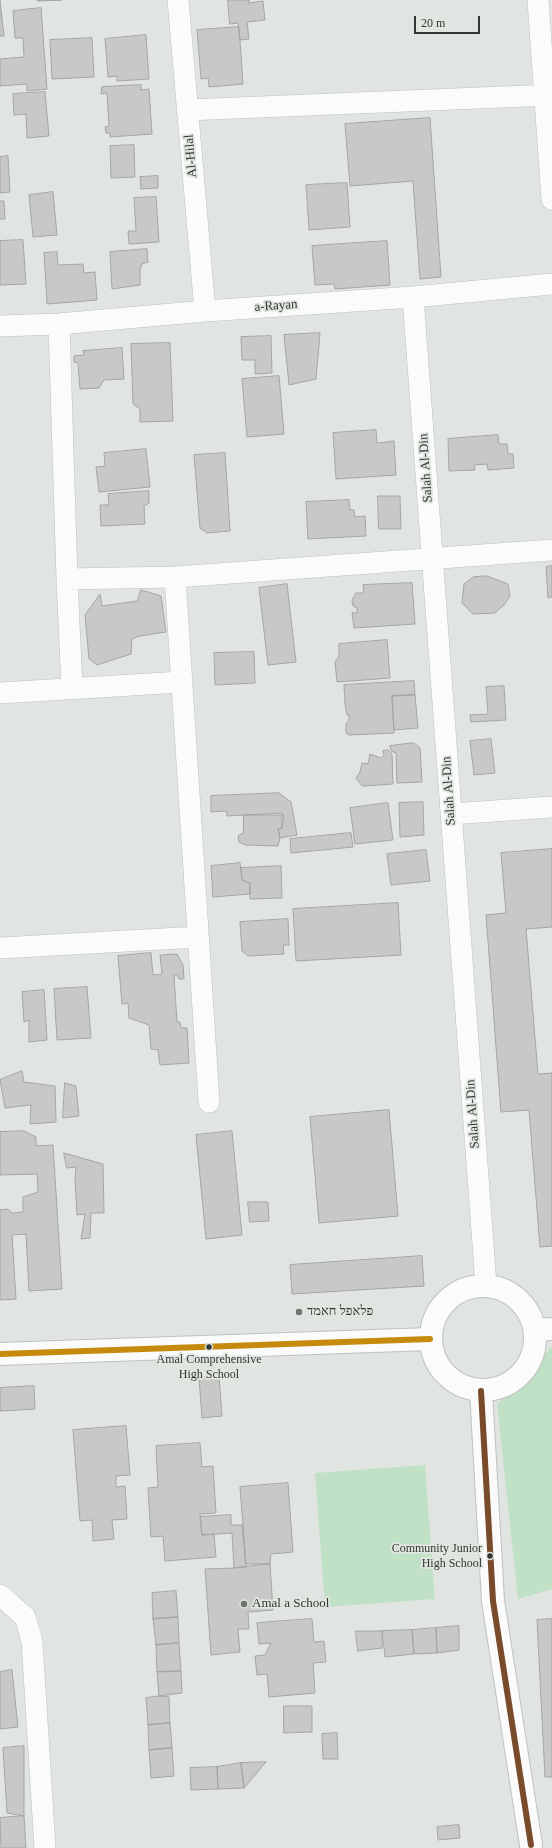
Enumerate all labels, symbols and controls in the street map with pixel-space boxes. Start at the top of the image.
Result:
scale bar [416,8,482,34]
text: 20 m [421,16,445,30]
street label: Al-Hilal [181,134,201,178]
street label: a-Rayan [254,297,298,315]
street label: Salah Al-Din [416,433,436,503]
street label: Salah Al-Din [439,756,459,826]
street label: Salah Al-Din [463,1079,483,1149]
place label: פלאפל חאמד [307,1304,373,1320]
marker: פלאפל חאמד [294,1307,304,1317]
marker: Amal Comprehensive High School [204,1342,214,1352]
place label: Amal Comprehensive High School [157,1353,261,1381]
place label: Community Junior High School [392,1542,482,1570]
marker: Community Junior High School [485,1551,495,1561]
place label: Amal a School [252,1596,329,1612]
marker: Amal a School [239,1599,249,1609]

